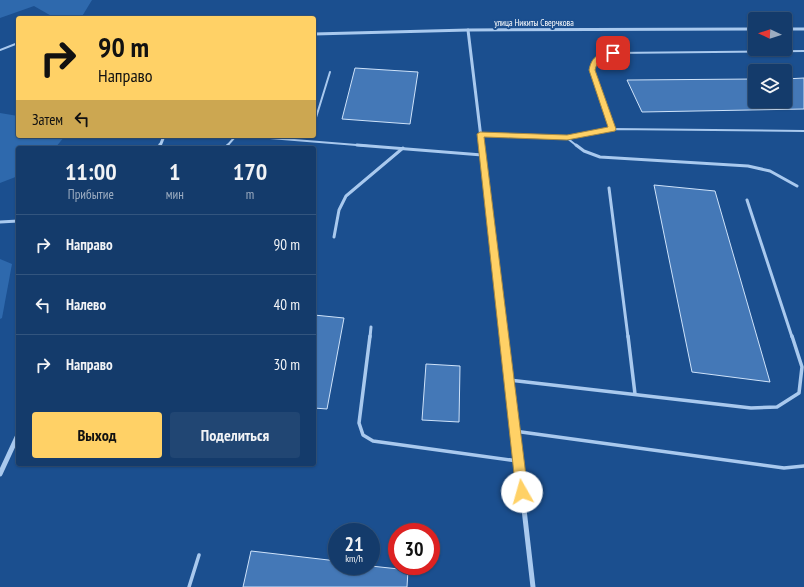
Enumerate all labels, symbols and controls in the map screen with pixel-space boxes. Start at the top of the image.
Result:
north arrow [748,12,792,56]
map controls [748,12,792,108]
street label: улица Никиты Сверчкова [494,17,574,28]
text: 90 m [98,28,149,65]
icon: right [32,32,84,84]
pin [596,36,630,70]
icon: arrive [602,42,624,64]
text: Направо [98,64,153,87]
button: layers [748,64,792,108]
icon: left [71,108,93,130]
text: Затем [32,110,63,129]
text: 11:00 [65,156,117,187]
text: 1 [169,156,180,187]
text: 170 [233,156,267,187]
text: Прибытие [68,186,114,203]
text: мин [166,186,184,203]
text: m [246,186,254,203]
icon: right [32,234,54,256]
text: Направо [66,235,113,254]
text: 90 m [274,235,300,254]
icon: left [32,294,54,316]
text: Налево [66,295,106,314]
text: 40 m [274,295,300,314]
icon: right [32,354,54,376]
text: Направо [66,355,113,374]
text: 30 m [274,355,300,374]
button: Выход [32,412,162,458]
button: Поделиться [170,412,300,458]
position arrow [501,471,543,513]
speed limit sign: 30 [388,523,440,575]
text: 21 [344,531,364,557]
text: km/h [345,552,363,565]

